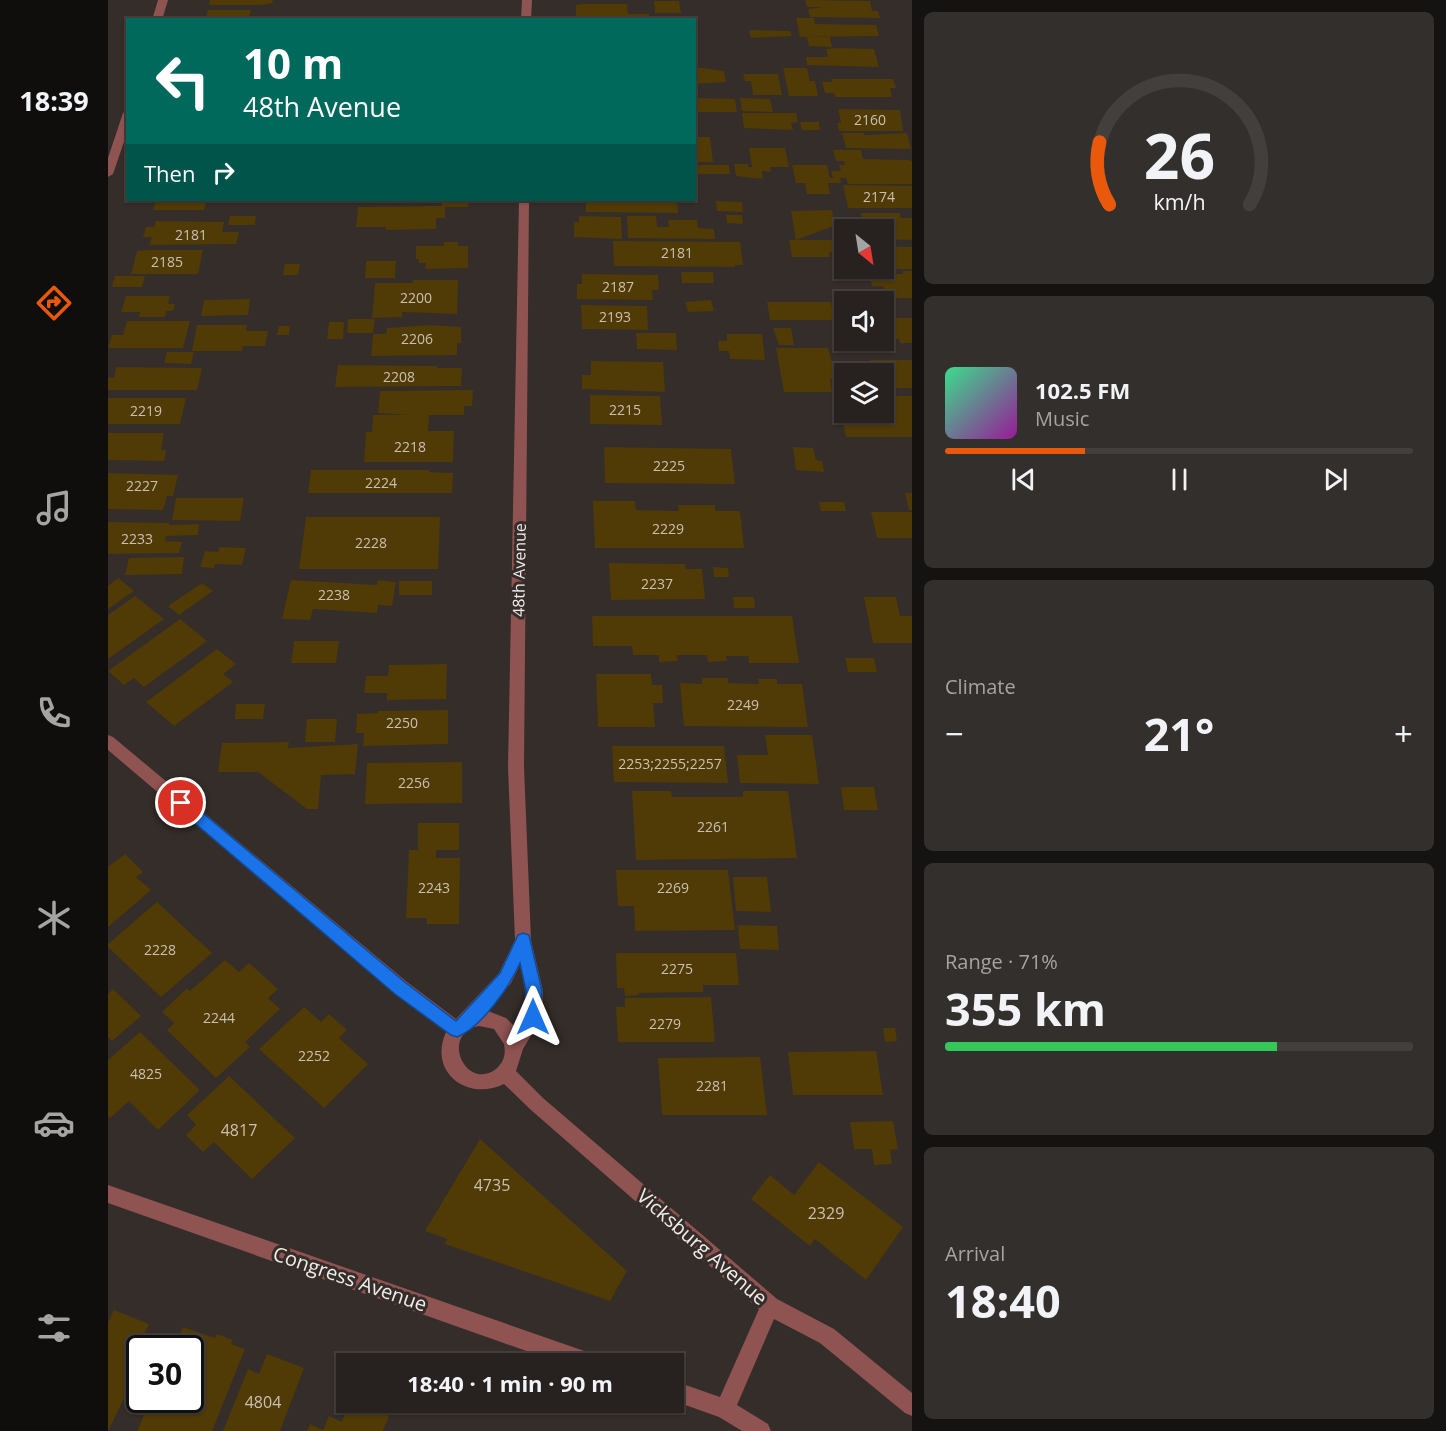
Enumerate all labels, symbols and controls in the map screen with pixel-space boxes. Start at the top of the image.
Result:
text: 10 m [243,34,343,91]
icon: left [144,42,222,120]
text: 18:39 [19,82,89,119]
text: 48th Avenue [243,88,401,125]
house number: 2160 [854,110,886,129]
text: 26 [1143,112,1215,197]
icon: right [207,156,240,189]
text: Then [144,158,195,188]
house number: 2174 [863,187,895,206]
text: km/h [1153,187,1205,216]
north arrow [834,219,894,279]
map controls [834,219,894,423]
house number: 2181 [175,225,207,244]
house number: 2181 [661,243,693,262]
house number: 2185 [151,252,183,271]
house number: 2187 [602,277,634,296]
icon: directions [33,282,75,324]
house number: 2200 [400,288,432,307]
button: sound [834,291,894,351]
house number: 2193 [599,307,631,326]
house number: 2206 [401,329,433,348]
button: layers [834,363,894,423]
house number: 2208 [383,367,415,386]
text: 102.5 FM [1035,375,1130,405]
house number: 2215 [609,400,641,419]
house number: 2219 [130,401,162,420]
text: Music [1035,405,1089,432]
house number: 2218 [394,437,426,456]
house number: 2225 [653,456,685,475]
icon: previous [1007,463,1040,496]
icon: pause [1163,463,1196,496]
icon: next [1319,463,1352,496]
house number: 2224 [365,473,397,492]
house number: 2227 [126,476,158,495]
icon: music [33,487,75,529]
house number: 2229 [652,519,684,538]
street label: 48th Avenue [507,523,531,617]
house number: 2233 [121,529,153,548]
house number: 2228 [355,533,387,552]
house number: 2237 [641,574,673,593]
house number: 2238 [318,585,350,604]
text: Climate [945,673,1016,700]
icon: phone [33,692,75,734]
house number: 2249 [727,695,759,714]
text: 21° [1144,703,1214,764]
text: − [945,711,964,756]
text: + [1394,711,1413,756]
house number: 2250 [386,713,418,732]
house number: 2253;2255;2257 [618,754,722,773]
house number: 2256 [398,773,430,792]
pin [155,777,206,828]
icon: arrive [164,786,197,819]
house number: 2261 [697,817,729,836]
house number: 2243 [418,878,450,897]
house number: 2269 [657,878,689,897]
icon: climate [33,897,75,939]
house number: 2228 [144,940,176,959]
text: Range · 71% [945,948,1058,975]
house number: 2275 [661,959,693,978]
text: 355 km [945,978,1106,1039]
position arrow [501,985,565,1049]
house number: 2244 [203,1008,235,1027]
house number: 2279 [649,1014,681,1033]
house number: 2252 [298,1046,330,1065]
house number: 4825 [130,1064,162,1083]
house number: 2281 [696,1076,728,1095]
icon: car [33,1102,75,1144]
house number: 4817 [221,1119,257,1141]
house number: 4735 [474,1174,510,1196]
street label: Vicksburg Avenue [631,1182,773,1311]
house number: 2329 [808,1202,844,1224]
street label: Congress Avenue [270,1240,431,1318]
text: Arrival [945,1240,1005,1267]
text: 18:40 [945,1270,1061,1331]
icon: filters [33,1307,75,1349]
speed limit sign: 30 [126,1335,204,1413]
text: 18:40 · 1 min · 90 m [407,1368,613,1398]
house number: 4804 [245,1391,281,1413]

